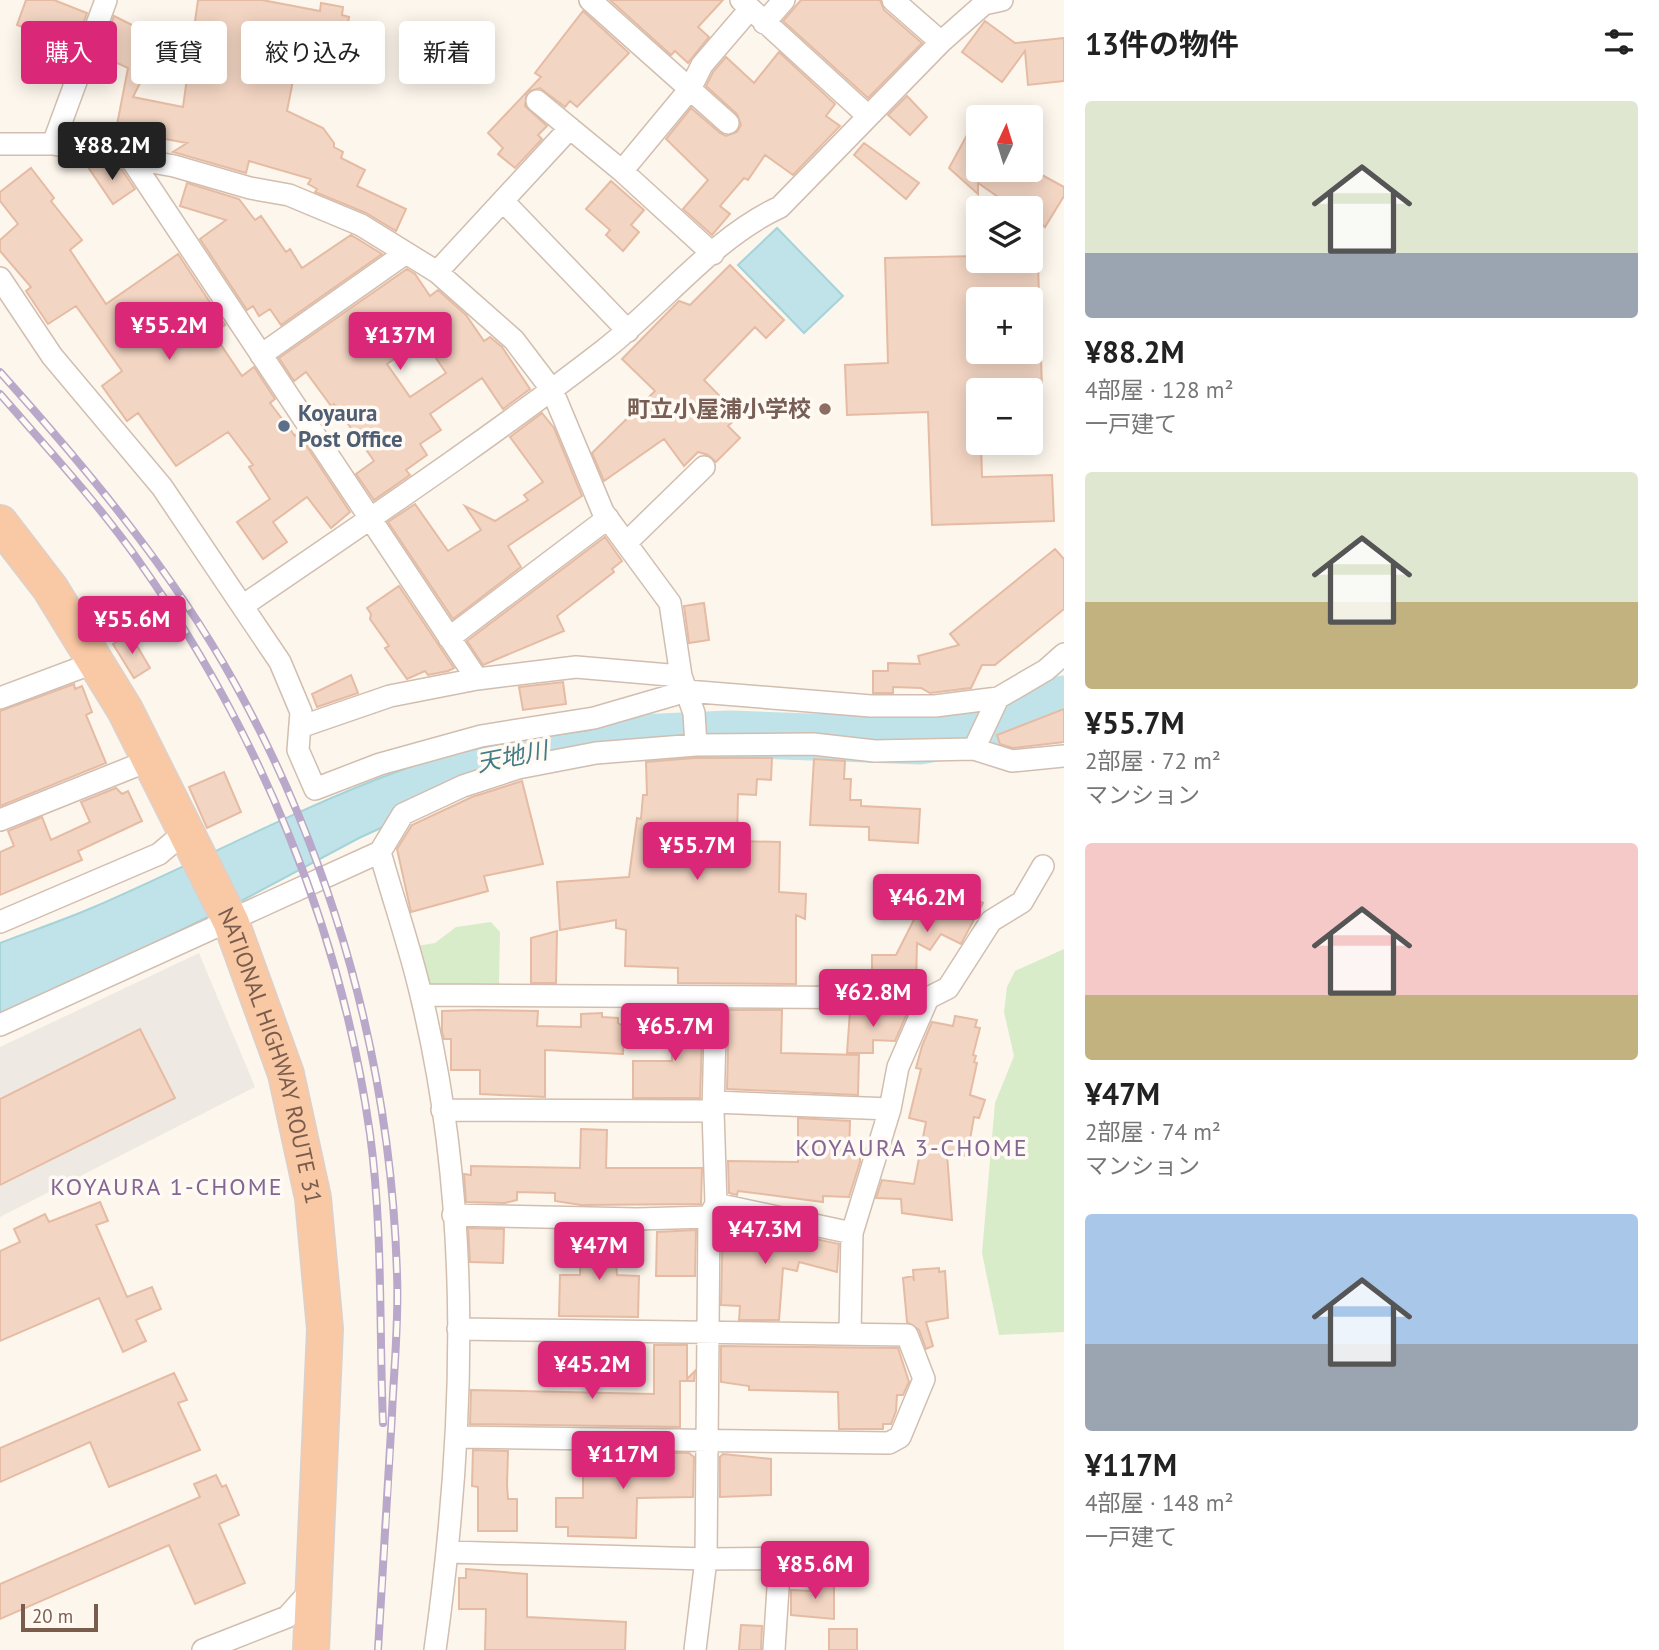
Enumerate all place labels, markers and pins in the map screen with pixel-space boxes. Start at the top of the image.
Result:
pin: ¥88.2M [55,122,169,182]
pin: ¥55.2M [112,302,226,362]
pin: ¥137M [351,312,449,372]
place label: 町立小屋浦小学校 [627,394,811,423]
place label: Koyaura Post Office [298,398,403,453]
marker: 町立小屋浦小学校 [817,401,833,417]
marker: Koyaura Post Office [276,418,292,434]
pin: ¥55.6M [75,596,189,656]
pin: ¥55.7M [640,822,754,882]
pin: ¥46.2M [870,874,984,934]
pin: ¥62.8M [816,970,930,1029]
pin: ¥65.7M [618,1004,732,1063]
pin: ¥47.3M [708,1206,822,1266]
pin: ¥47M [558,1222,640,1282]
pin: ¥45.2M [535,1342,649,1401]
pin: ¥117M [574,1432,672,1491]
pin: ¥85.6M [758,1542,872,1601]

